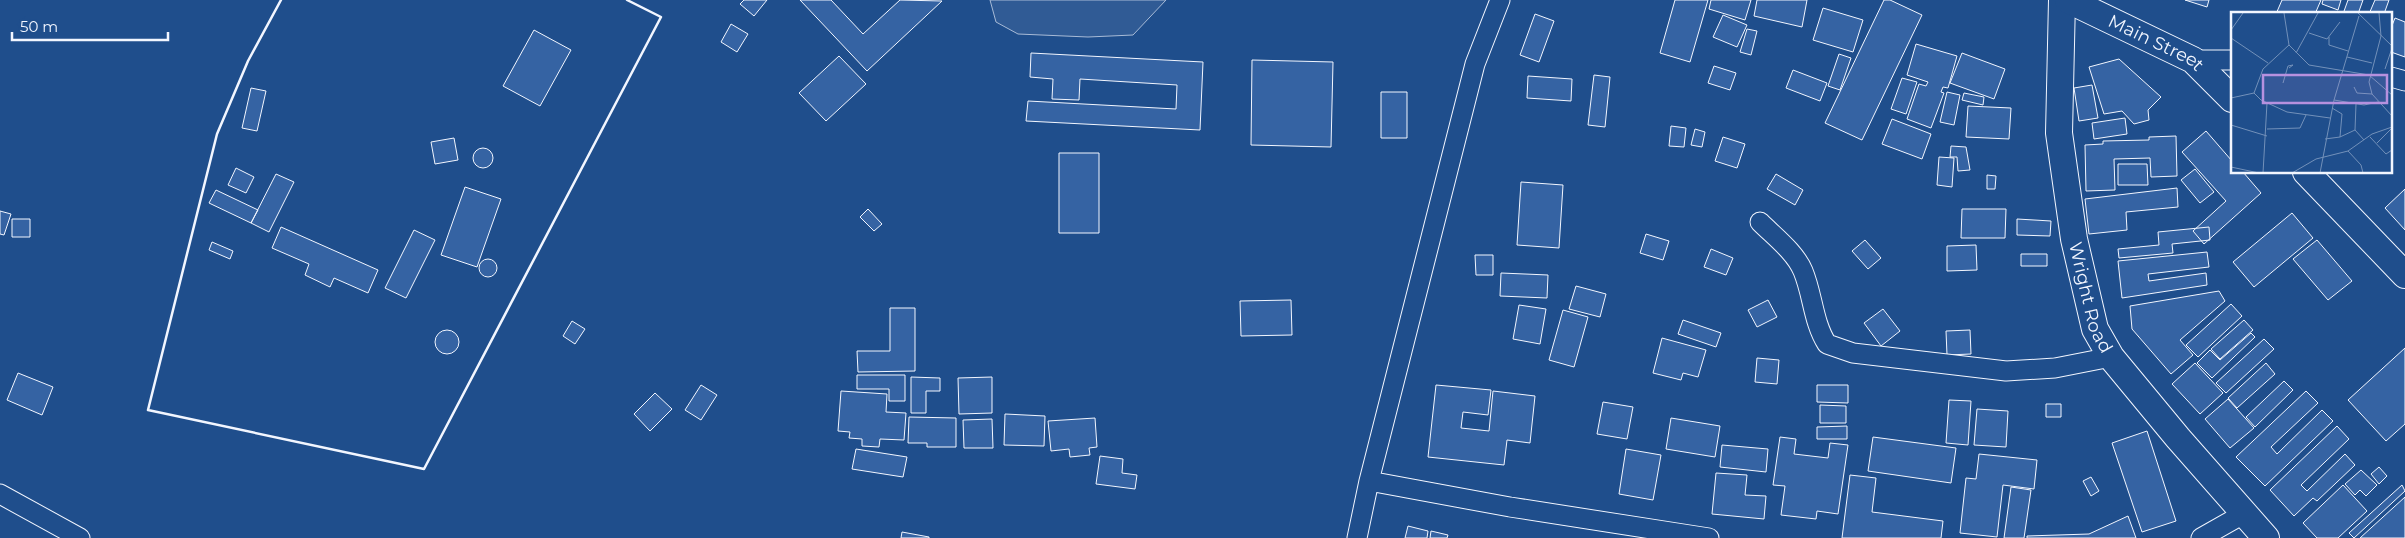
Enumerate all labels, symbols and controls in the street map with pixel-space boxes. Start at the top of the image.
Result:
scale bar [12,10,169,42]
street label: Main Street [2105,10,2209,76]
inset map [2231,12,2392,174]
text: 50 m [20,17,58,36]
street label: Wright Road [2064,240,2117,357]

